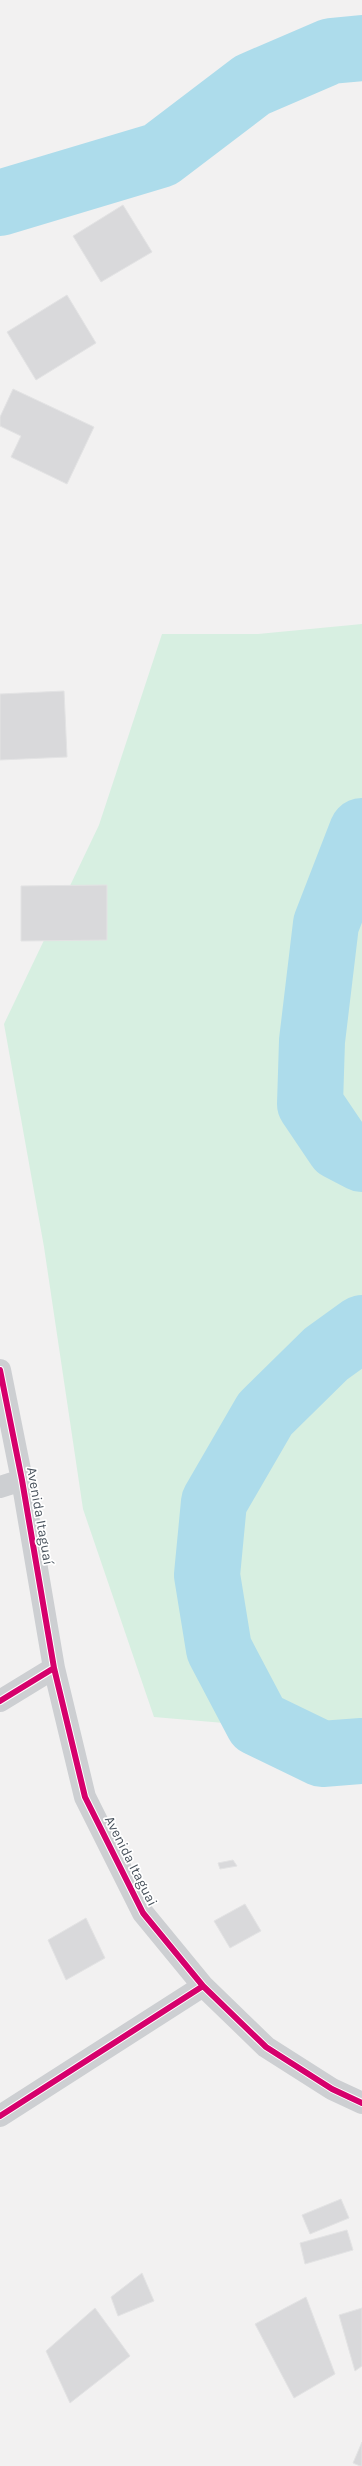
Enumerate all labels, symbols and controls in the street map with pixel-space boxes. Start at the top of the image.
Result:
street label: Avenida Itaguaí [23,1466,57,1567]
street label: Avenida Itaguai [101,1813,161,1909]

